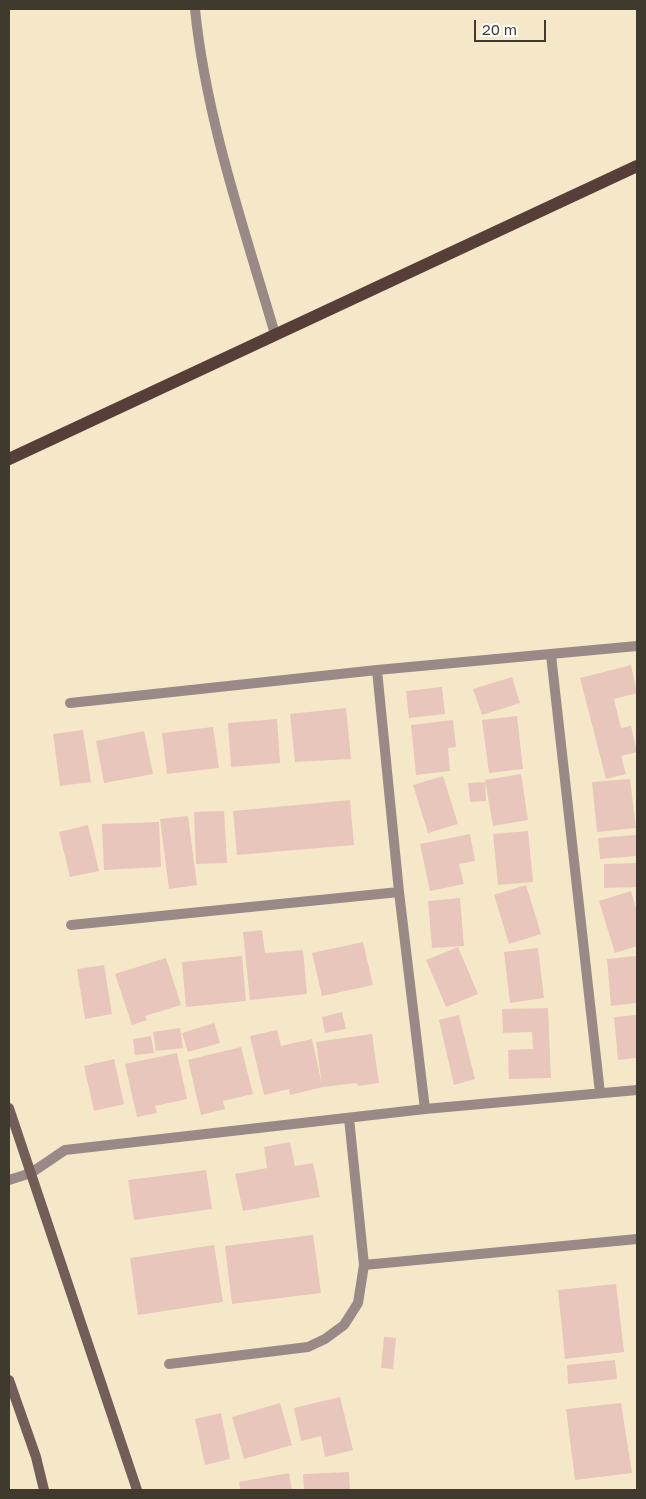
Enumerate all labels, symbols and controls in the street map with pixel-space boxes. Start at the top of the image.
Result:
scale bar [476,10,548,42]
text: 20 m [482,20,517,38]

